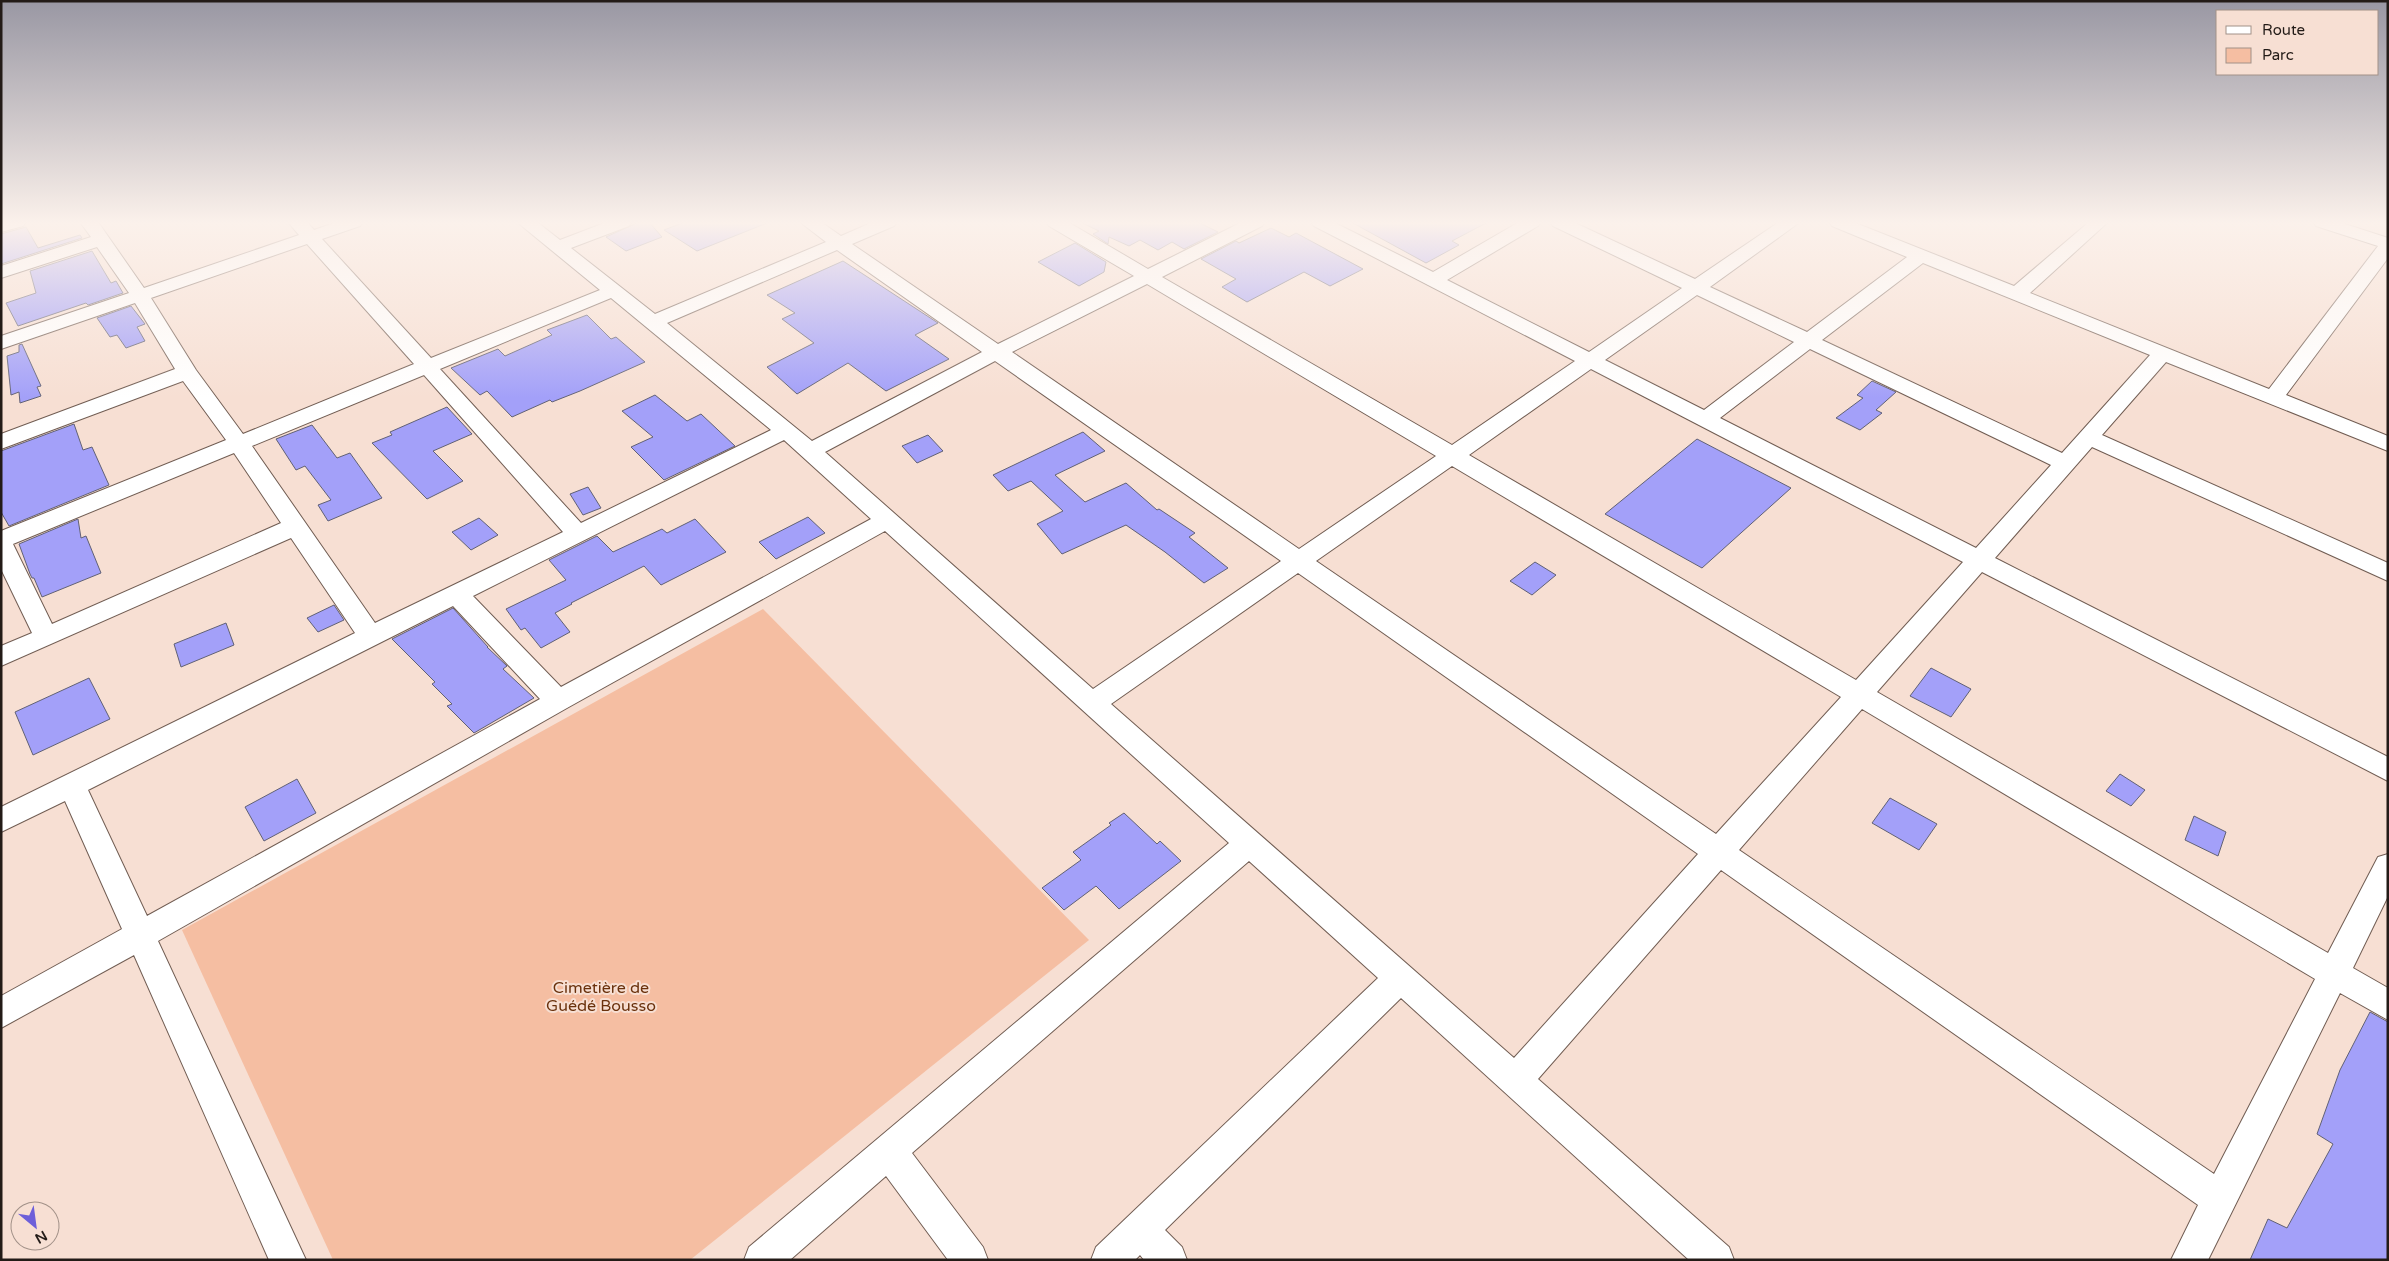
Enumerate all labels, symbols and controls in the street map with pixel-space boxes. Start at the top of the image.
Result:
legend [2216,10,2379,75]
text: Route [2262,21,2305,39]
text: Parc [2262,46,2294,64]
park label: Cimetière de Guédé Bousso [546,978,656,1016]
north arrow [10,1201,60,1251]
text: N [32,1227,50,1247]

